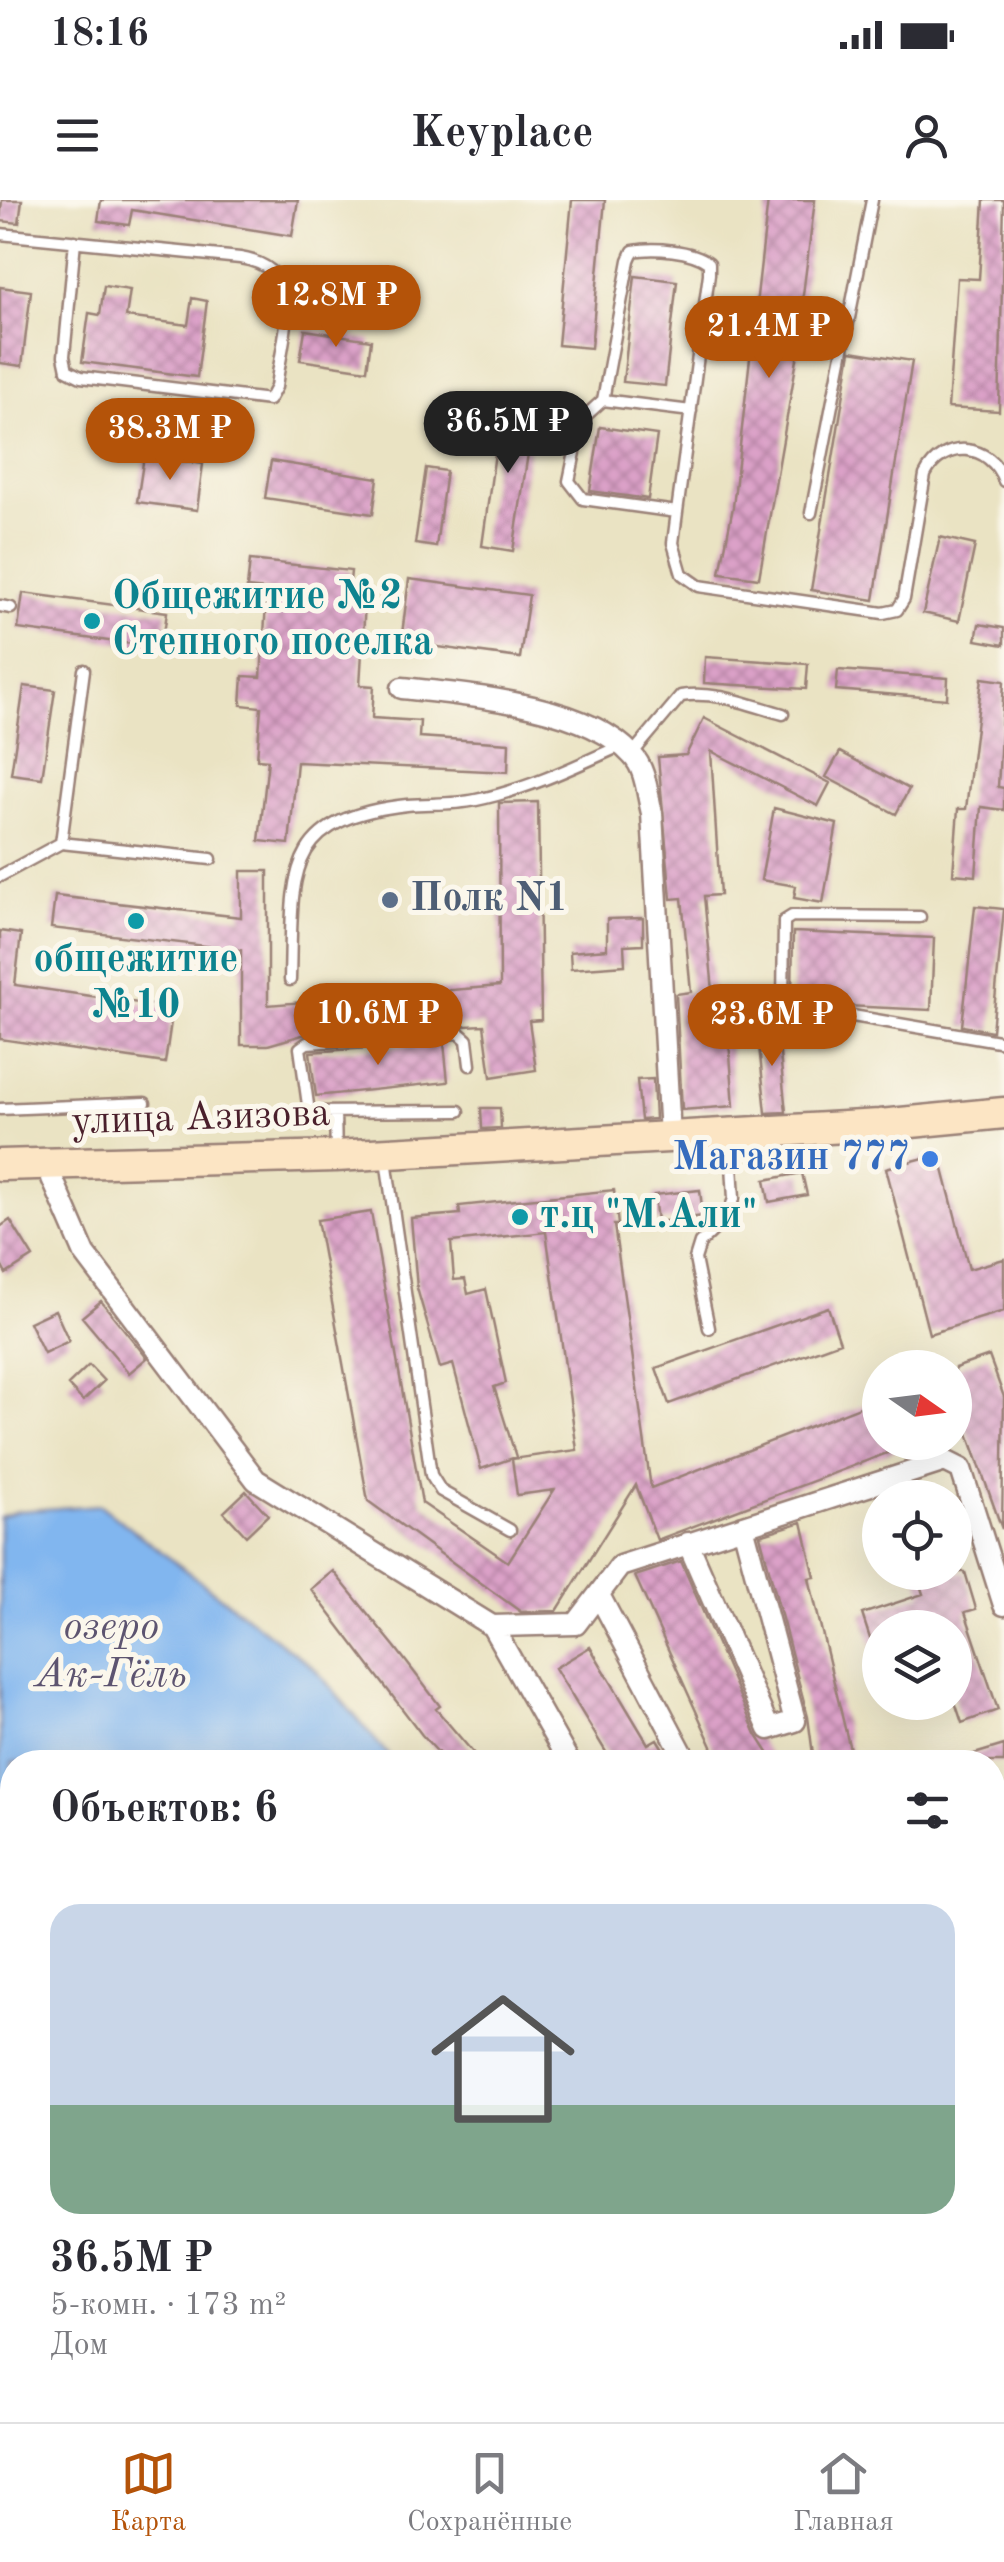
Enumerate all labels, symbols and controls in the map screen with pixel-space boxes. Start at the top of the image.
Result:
text: 18:16 [50,16,149,54]
icon: menu [50,108,105,163]
icon: person [899,108,954,163]
text: Keyplace [411,112,593,157]
pin: 12.8M ₽ [244,265,428,350]
text: 12.8M ₽ [274,281,398,313]
pin: 21.4M ₽ [677,296,861,381]
text: 21.4M ₽ [707,312,831,344]
pin: 36.5M ₽ [416,391,600,476]
pin: 38.3M ₽ [78,398,262,483]
text: 36.5M ₽ [446,407,570,439]
text: 38.3M ₽ [108,414,232,446]
place label: Общежитие №2 Степного поселка [112,578,433,664]
marker: Общежитие №2 Степного поселка [81,610,103,632]
place label: Полк N1 [410,880,568,920]
marker: Полк N1 [379,889,401,911]
marker: общежитие №10 [125,910,147,932]
place label: общежитие №10 [34,941,238,1027]
pin: 10.6M ₽ [286,983,470,1068]
pin: 23.6M ₽ [680,984,864,1069]
text: 10.6M ₽ [316,999,440,1031]
text: 23.6M ₽ [710,1000,834,1032]
street label: улица Азизова [71,1094,331,1144]
place label: Магазин 777 [672,1139,910,1179]
marker: Магазин 777 [919,1148,941,1170]
place label: т.ц "М.Али" [540,1197,757,1237]
marker: т.ц "М.Али" [509,1206,531,1228]
north arrow [862,1350,972,1460]
map controls [862,1350,972,1720]
button: locate [862,1480,972,1590]
water label: озеро Ак-Гёль [33,1607,187,1697]
button: layers [862,1610,972,1720]
icon: filters [900,1783,955,1838]
text: Объектов: 6 [50,1789,278,1831]
icon: home [413,1969,593,2149]
text: 36.5M ₽ [50,2239,213,2281]
text: 5-комн. · 173 m² [50,2290,286,2322]
text: Дом [50,2330,108,2362]
tab: Карта [110,2446,186,2541]
tab: Сохранённые [407,2446,572,2541]
tab: Главная [793,2446,894,2541]

